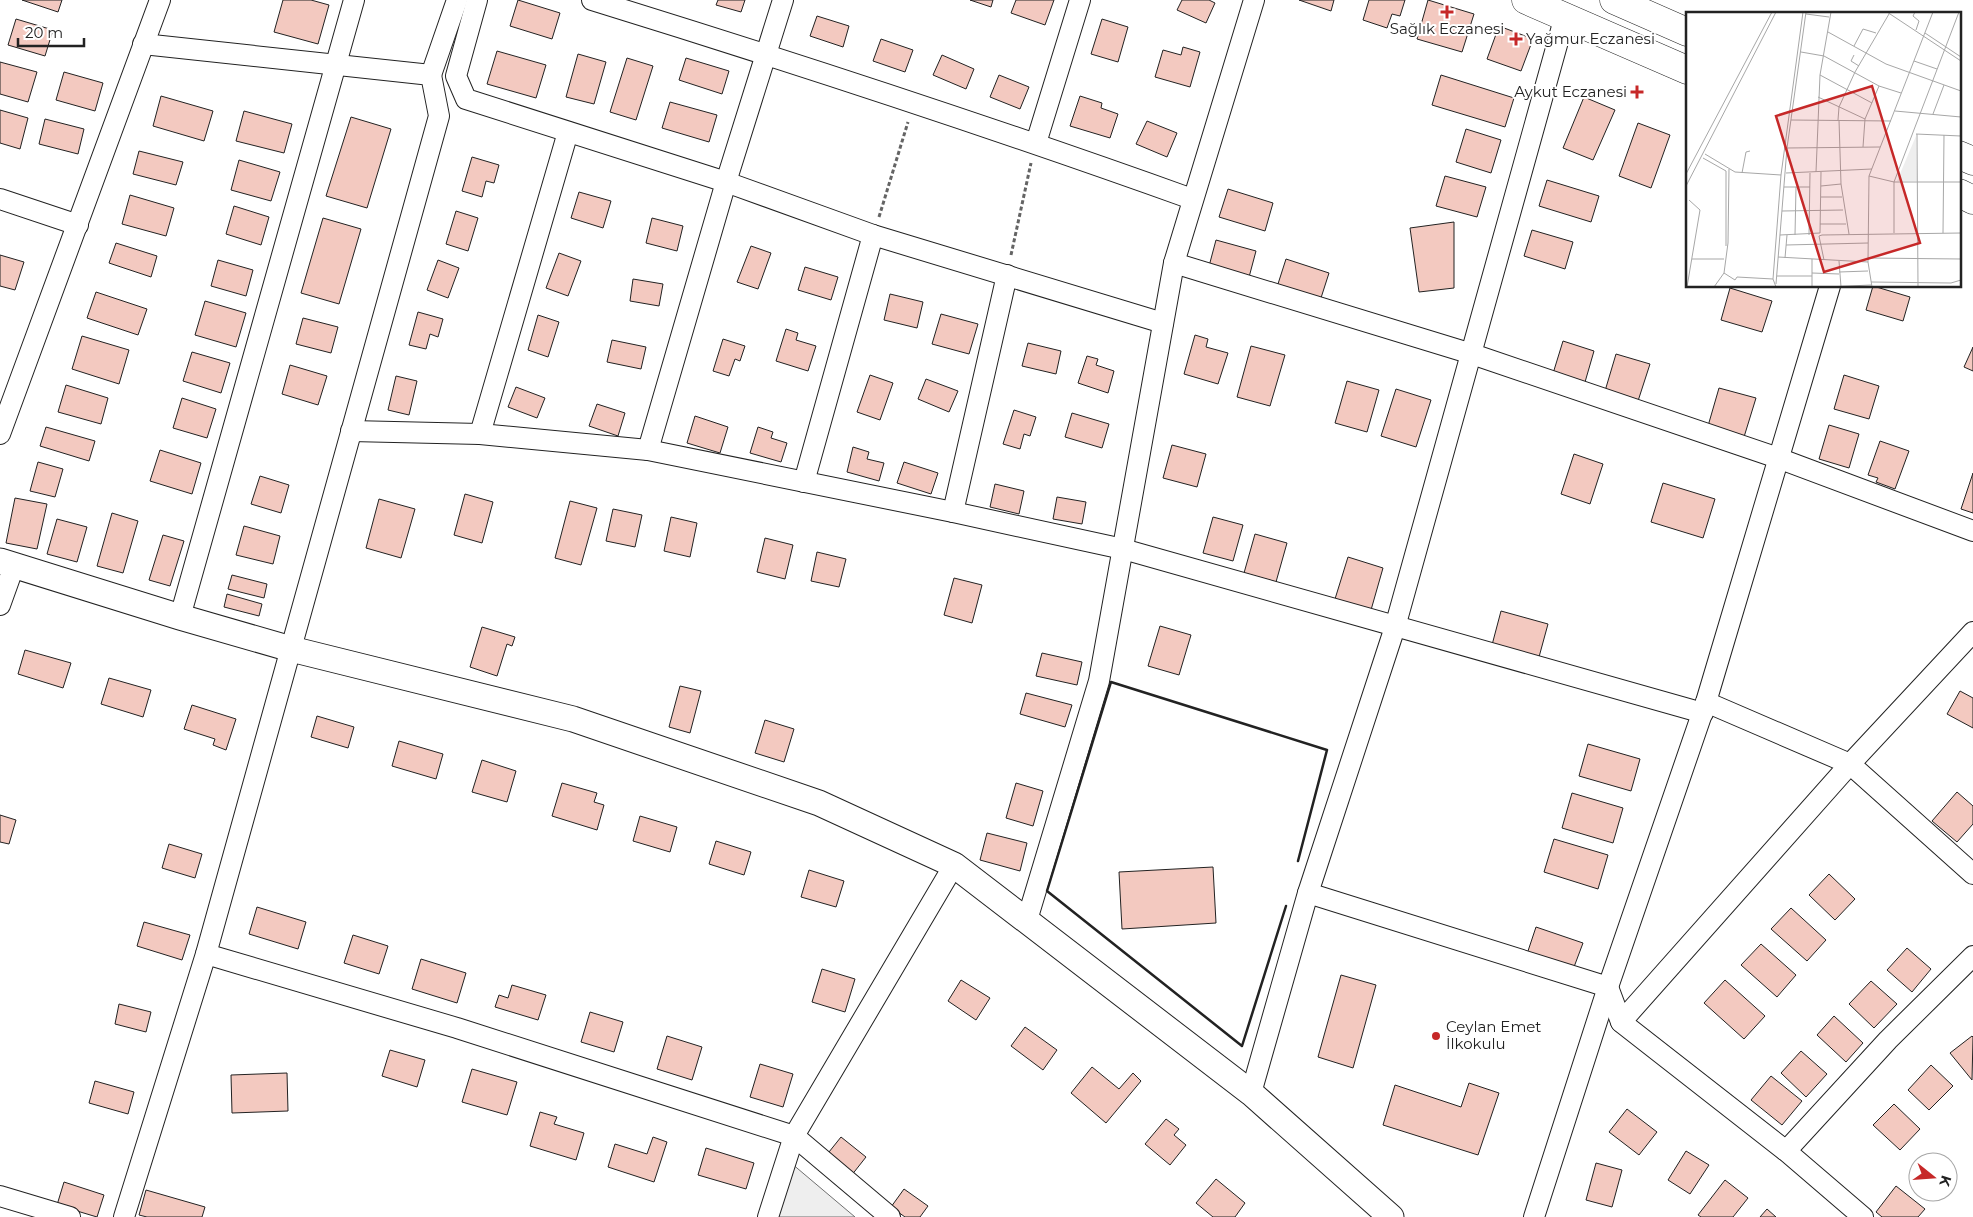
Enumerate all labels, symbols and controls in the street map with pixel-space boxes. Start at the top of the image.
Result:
marker: Sağlık Eczanesi [1441,6,1453,18]
inset map [1686,12,1960,288]
scale bar [18,15,84,47]
place label: Sağlık Eczanesi [1390,19,1504,38]
text: 20 m [25,23,63,42]
place label: Yağmur Eczanesi [1526,29,1655,48]
marker: Yağmur Eczanesi [1510,33,1522,45]
place label: Aykut Eczanesi [1514,82,1627,101]
marker: Aykut Eczanesi [1631,86,1643,98]
place label: Ceylan Emet İlkokulu [1446,1017,1541,1053]
marker: Ceylan Emet İlkokulu [1430,1030,1442,1042]
north arrow [1908,1152,1958,1202]
text: K [1935,1173,1956,1189]

